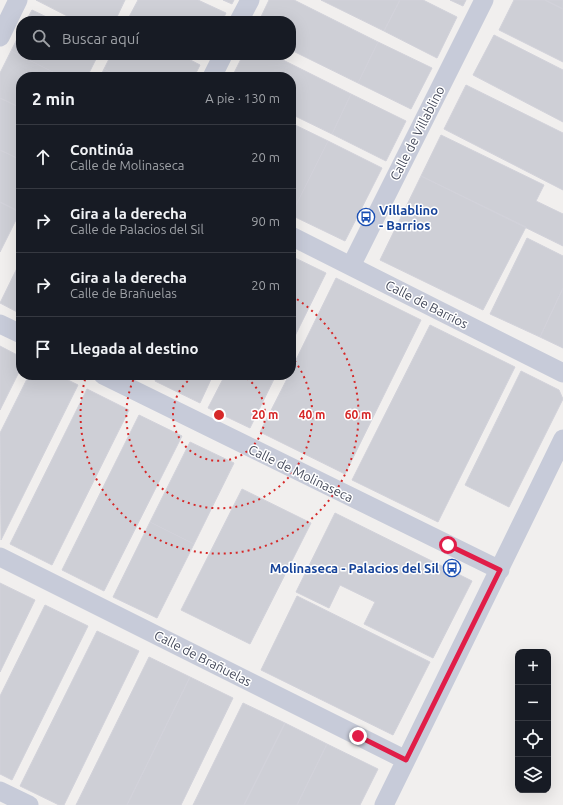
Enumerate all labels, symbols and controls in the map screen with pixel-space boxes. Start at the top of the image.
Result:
search box [16,16,296,60]
icon: search [30,27,52,49]
text: Buscar aquí [62,30,139,47]
street label: Calle de Villablino [387,84,447,182]
text: 2 min [32,89,75,108]
text: A pie · 130 m [205,91,280,105]
text: Continúa [70,141,134,158]
icon: ahead [32,146,54,168]
text: 20 m [251,150,280,164]
text: Calle de Molinaseca [70,158,184,172]
place label: Villablino - Barrios [379,203,438,232]
text: Gira a la derecha [70,205,187,222]
bus stop icon: Villablino - Barrios [356,207,376,227]
icon: right [32,210,54,232]
text: 90 m [251,214,280,228]
text: Calle de Palacios del Sil [70,222,204,236]
text: Gira a la derecha [70,269,187,286]
icon: right [32,274,54,296]
street label: Calle de Barrios [383,277,471,331]
text: 20 m [251,278,280,292]
text: Calle de Brañuelas [70,286,177,300]
icon: arrive [32,338,54,360]
text: Llegada al destino [70,340,199,357]
centre of rings [212,408,226,422]
text: 20 m [252,408,278,421]
text: 40 m [299,408,325,421]
text: 60 m [345,408,371,421]
street label: Calle de Molinaseca [246,442,356,504]
route start [439,536,457,554]
bus stop icon: Molinaseca - Palacios del Sil [442,558,462,578]
place label: Molinaseca - Palacios del Sil [270,561,439,575]
street label: Calle de Brañuelas [152,627,254,689]
map controls [515,649,551,793]
button: + [515,649,551,685]
button: − [515,685,551,721]
button: locate [515,721,551,757]
route end [349,727,367,745]
button: layers [515,757,551,793]

